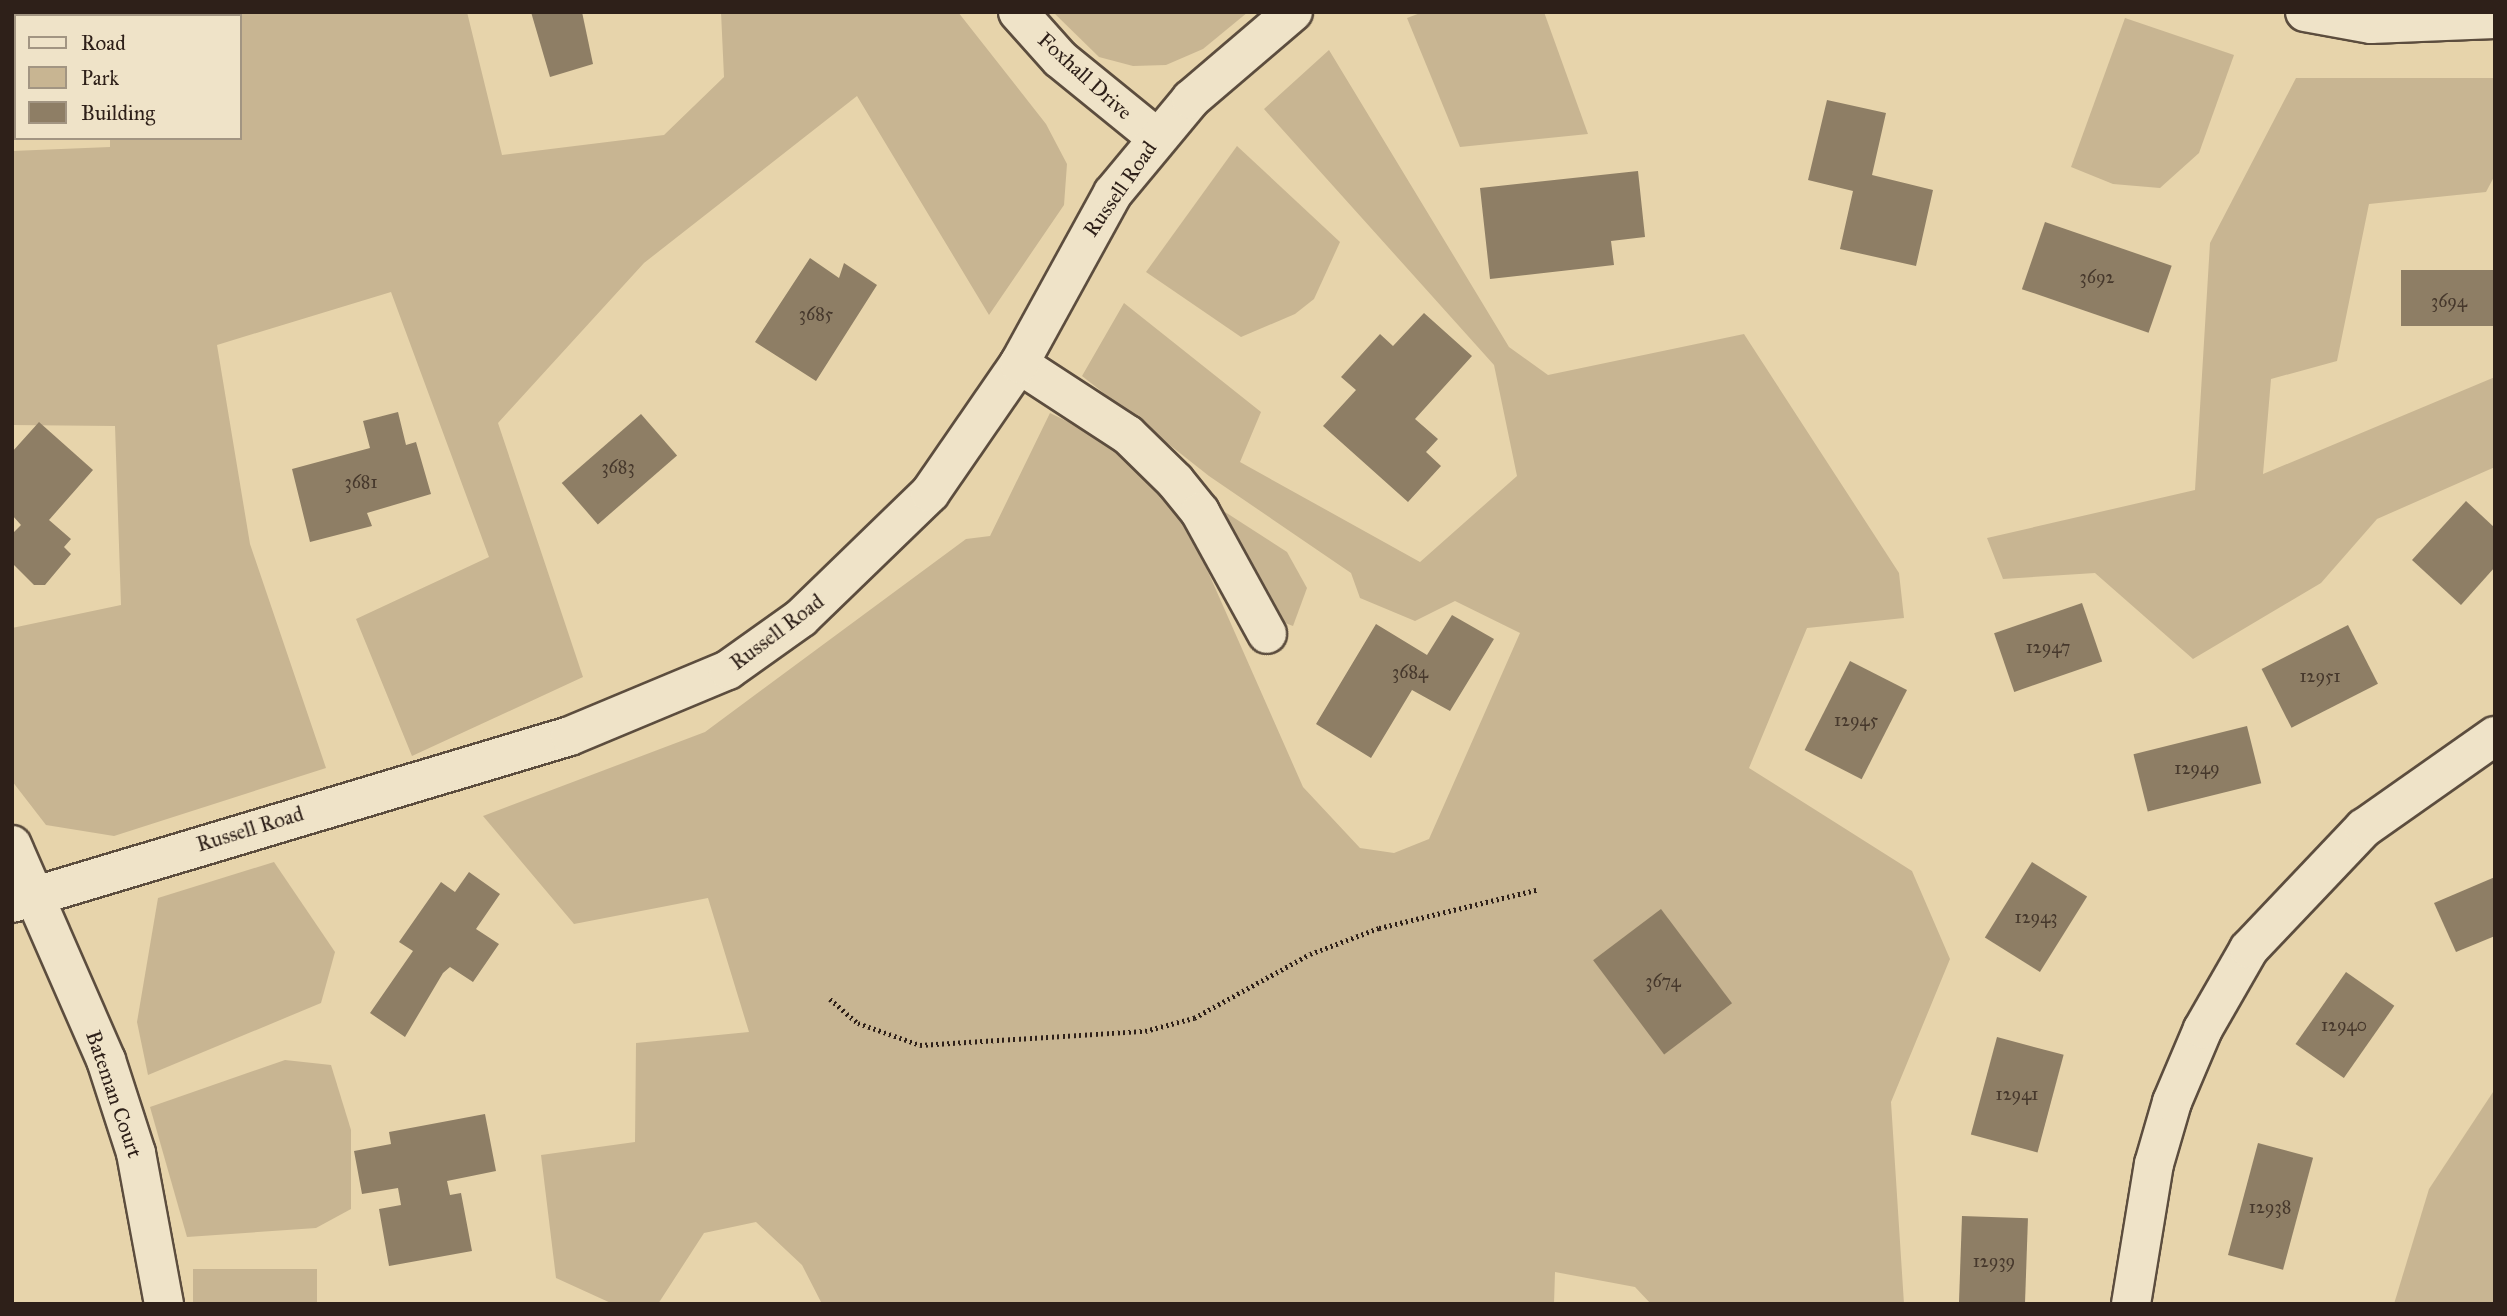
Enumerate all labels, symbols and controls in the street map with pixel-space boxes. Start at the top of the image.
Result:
legend [14,14,242,140]
street label: Foxhall Drive [1033,27,1137,125]
text: Road [81,30,126,56]
text: Park [81,65,119,91]
text: Building [81,100,155,126]
street label: Russell Road [1078,137,1162,241]
house number: 3692 [2080,266,2114,288]
house number: 3694 [2431,290,2467,312]
house number: 3685 [799,303,833,325]
house number: 3683 [601,456,635,478]
house number: 3681 [344,471,378,493]
street label: Russell Road [725,589,829,675]
house number: 12947 [2026,636,2070,658]
house number: 3684 [1392,661,1428,683]
house number: 12951 [2299,665,2341,687]
house number: 12945 [1834,709,1878,731]
house number: 12949 [2174,757,2220,779]
street label: Russell Road [193,801,307,857]
house number: 12943 [2015,906,2057,928]
house number: 3674 [1645,970,1681,992]
house number: 12940 [2321,1014,2367,1036]
street label: Bateman Court [80,1027,148,1161]
house number: 12941 [1996,1083,2038,1105]
house number: 12938 [2249,1196,2291,1218]
house number: 12939 [1973,1250,2015,1272]

